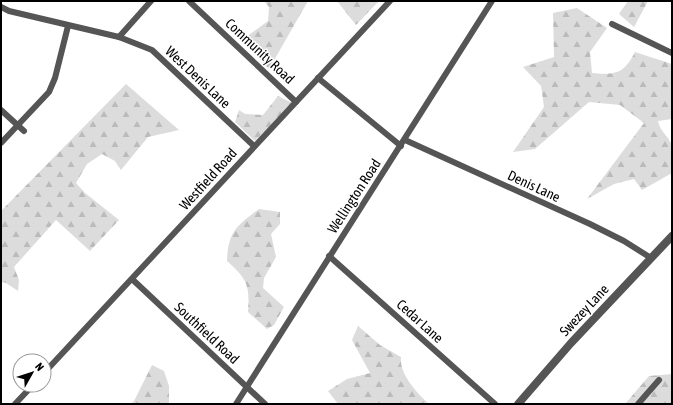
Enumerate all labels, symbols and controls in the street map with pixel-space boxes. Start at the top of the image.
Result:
street label: Community Road [222,15,298,87]
street label: West Denis Lane [162,43,234,111]
street label: Westfield Road [176,145,240,213]
street label: Wellington Road [324,156,384,236]
street label: Denis Lane [505,167,563,205]
street label: Swezey Lane [556,281,612,339]
street label: Cedar Lane [394,296,446,346]
street label: Southfield Road [171,299,243,367]
north arrow [12,353,52,393]
text: N [33,360,46,373]

